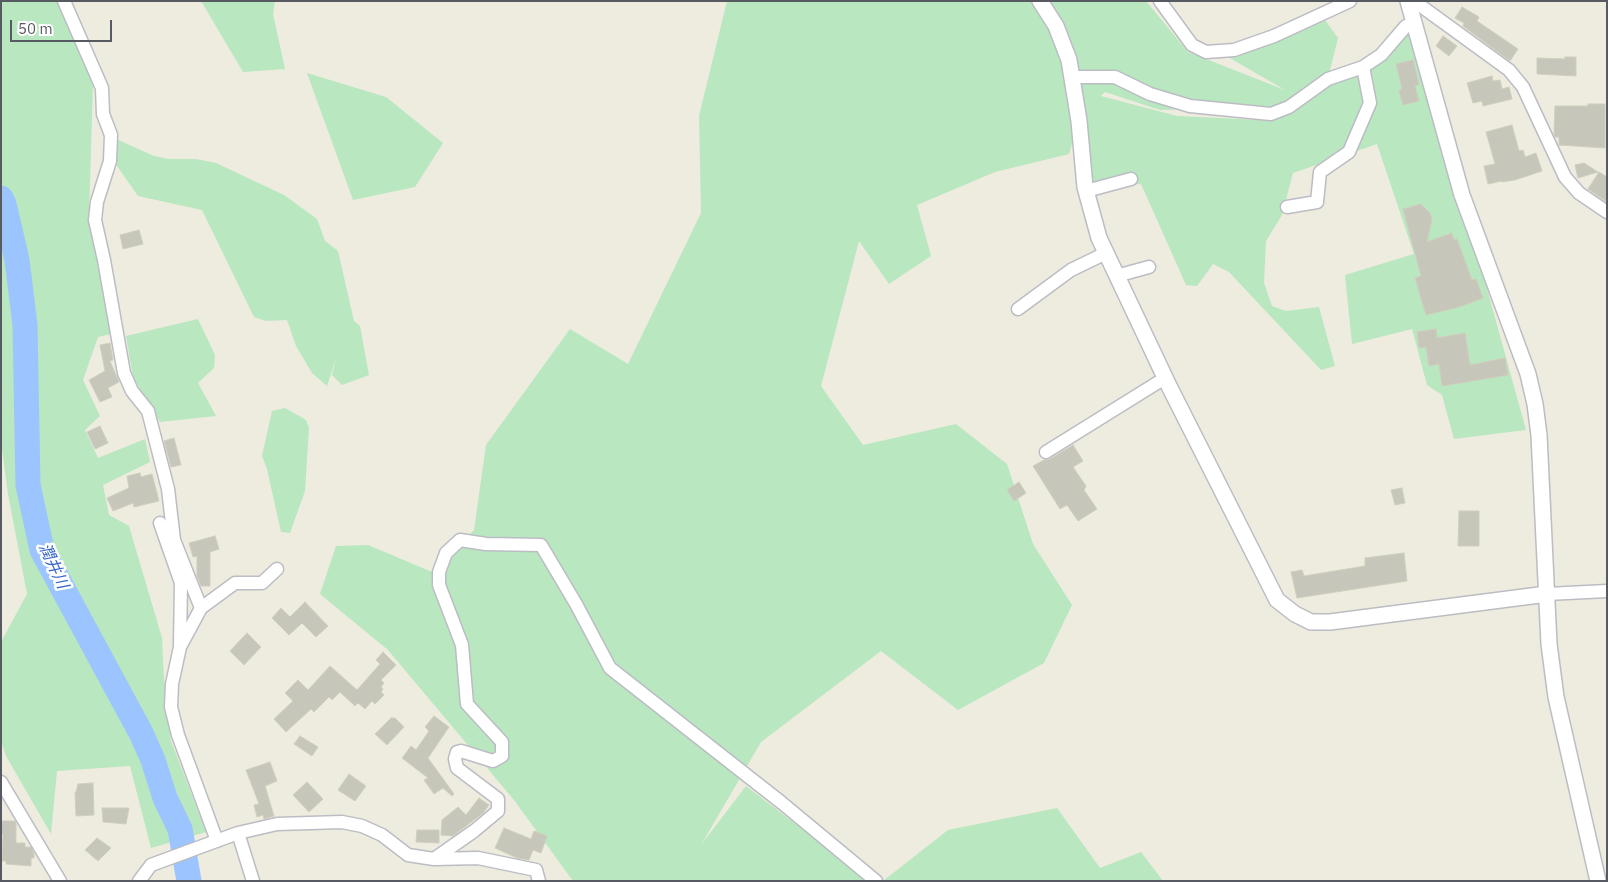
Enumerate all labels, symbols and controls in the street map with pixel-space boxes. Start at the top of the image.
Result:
scale bar [12,10,115,42]
text: 50 m [18,19,53,38]
water label: 潤井川 [34,540,72,592]

